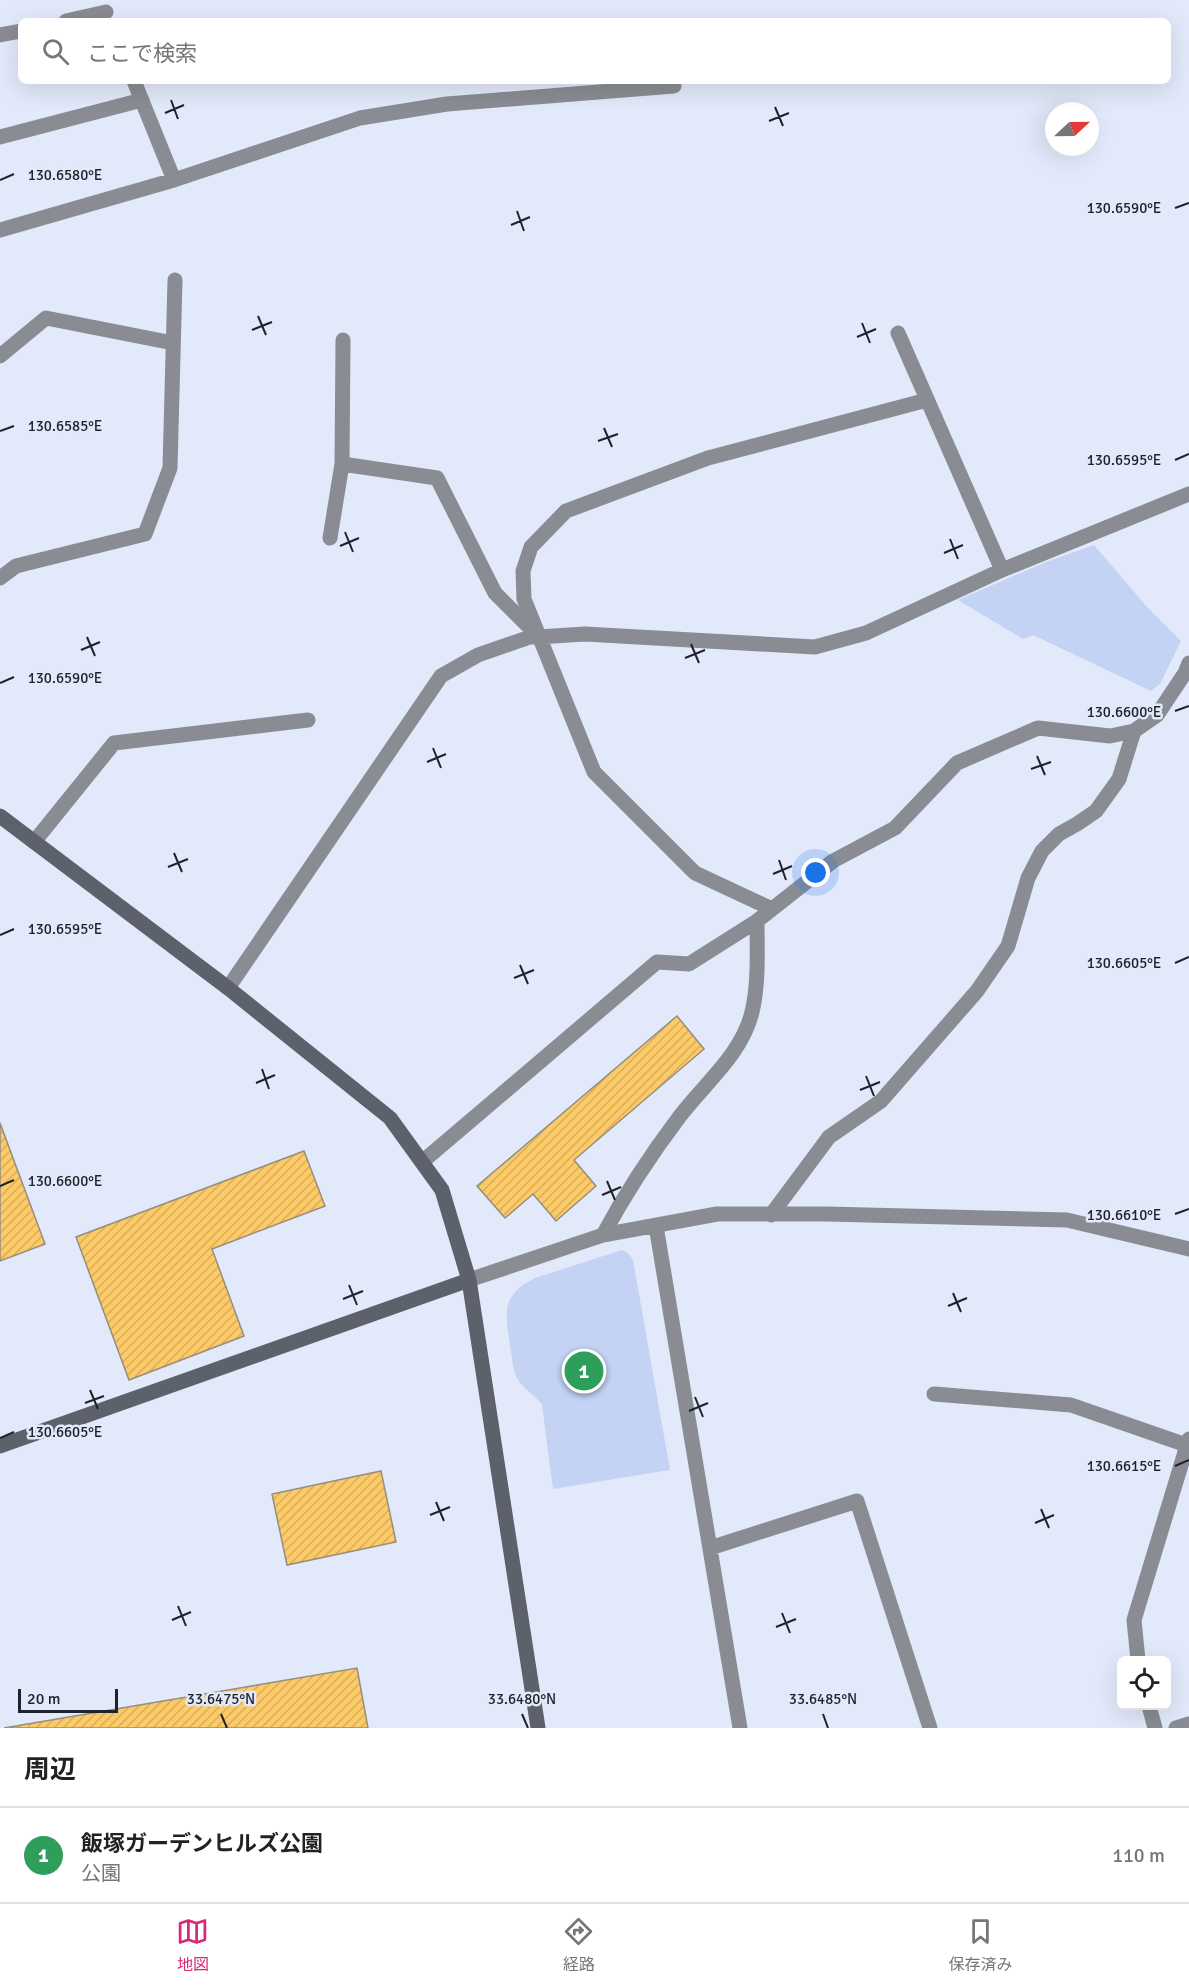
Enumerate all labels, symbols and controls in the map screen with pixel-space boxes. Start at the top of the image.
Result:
search box [18,18,1171,84]
icon: search [39,35,72,68]
text: ここで検索 [87,40,197,67]
north arrow [1045,102,1099,156]
text: 130.6580°E [28,166,102,184]
text: 130.6590°E [1087,199,1161,217]
text: 130.6585°E [28,417,102,435]
text: 130.6595°E [1087,451,1161,469]
text: 130.6590°E [28,669,102,687]
text: 130.6600°E [1087,703,1161,721]
your location [801,858,830,887]
text: 130.6595°E [28,920,102,938]
text: 130.6605°E [1087,954,1161,972]
text: 130.6600°E [28,1172,102,1190]
text: 130.6610°E [1087,1206,1161,1224]
pin: 1 [564,1348,604,1394]
text: 130.6605°E [28,1423,102,1441]
text: 130.6615°E [1087,1457,1161,1475]
map controls [1117,1656,1171,1710]
button: locate [1117,1656,1171,1710]
scale bar [18,1686,118,1714]
text: 20 m [27,1689,61,1709]
text: 33.6475°N [187,1690,255,1708]
text: 33.6480°N [488,1690,556,1708]
text: 33.6485°N [789,1690,857,1708]
text: 周辺 [24,1754,76,1786]
text: 飯塚ガーデンヒルズ公園 [81,1830,323,1857]
text: 1 [38,1843,49,1868]
text: 110 m [1112,1843,1165,1868]
text: 公園 [81,1861,121,1886]
tab: 地図 [176,1915,209,1975]
tab: 経路 [562,1915,595,1975]
tab: 保存済み [948,1915,1012,1975]

